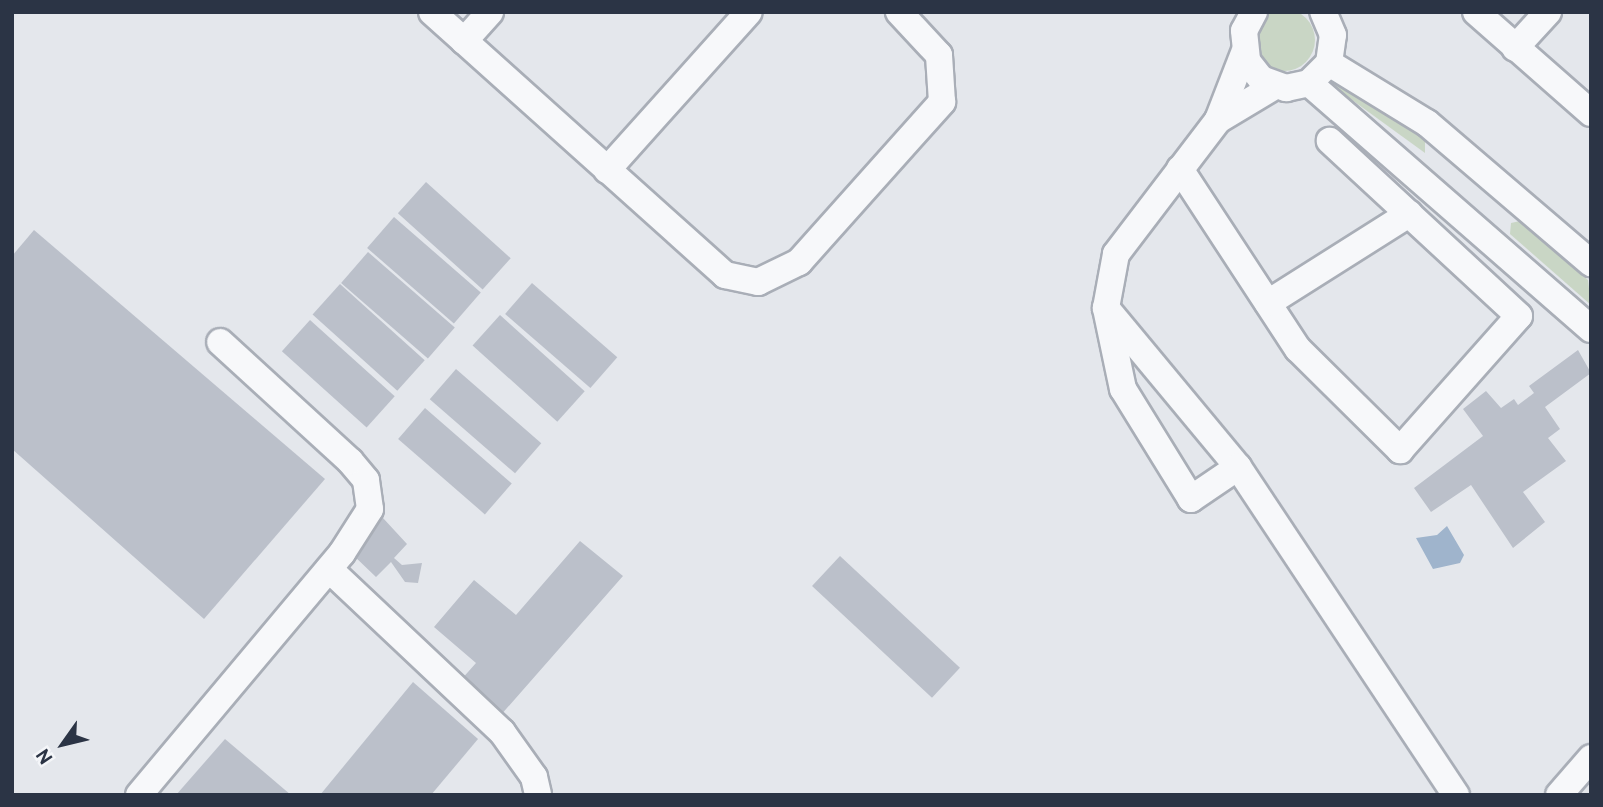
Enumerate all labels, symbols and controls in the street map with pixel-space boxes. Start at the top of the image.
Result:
north arrow [28,709,98,779]
text: N [32,743,59,768]

